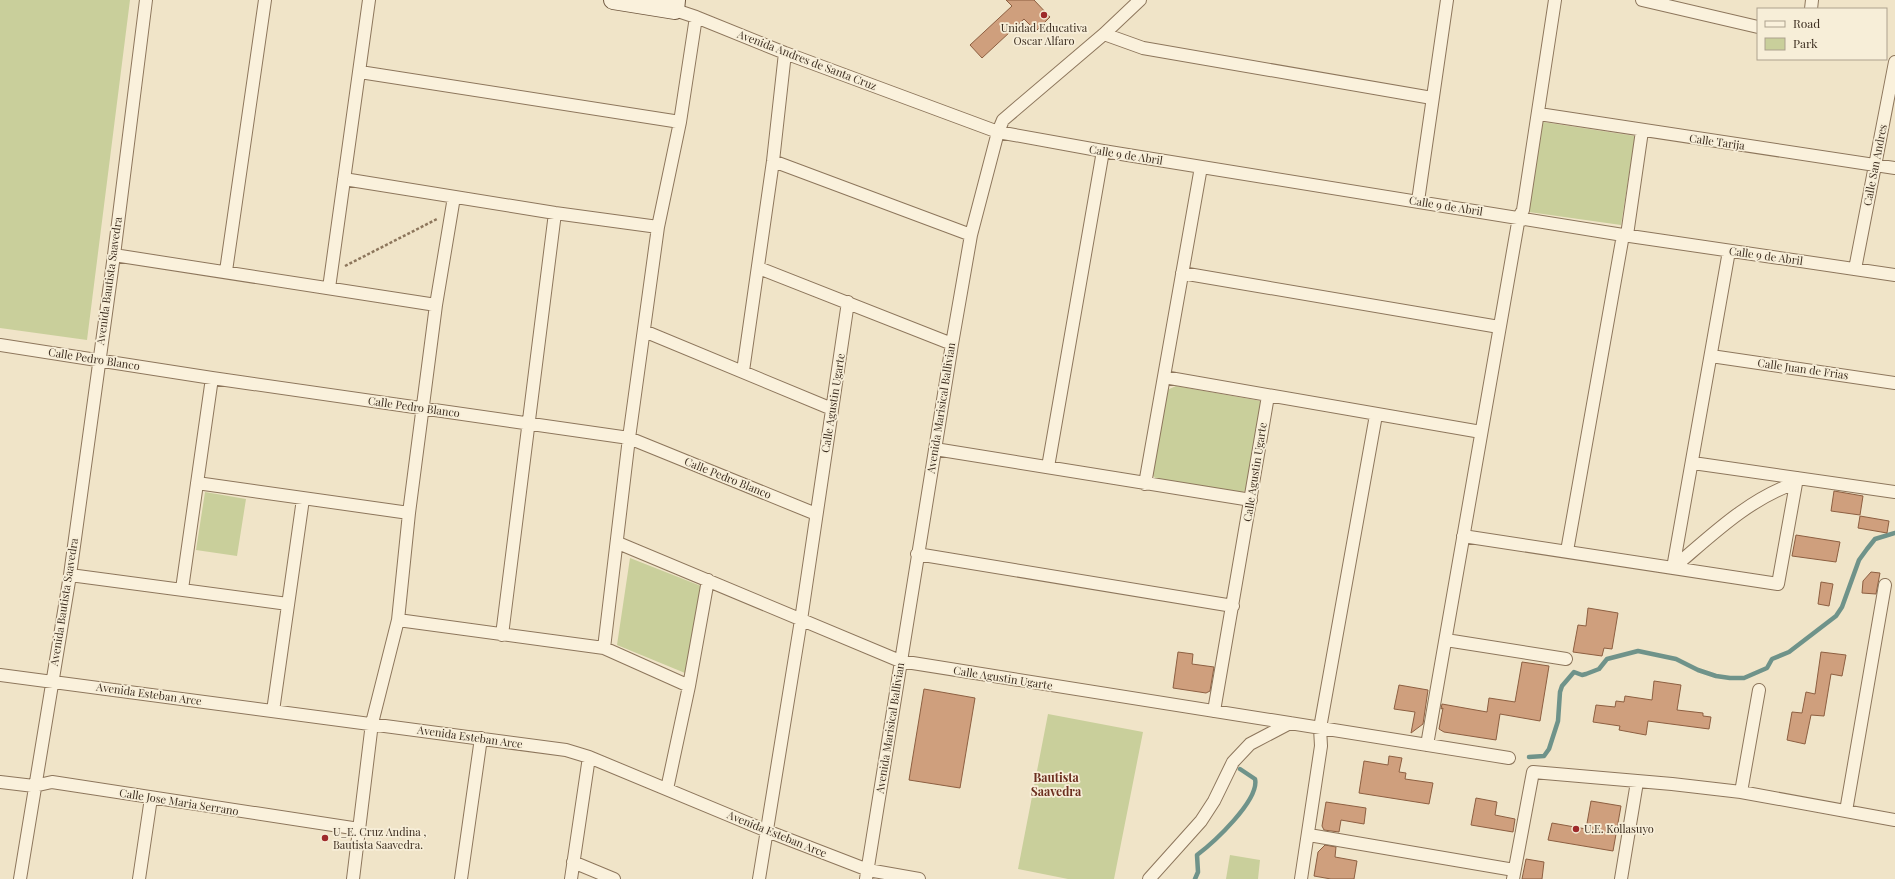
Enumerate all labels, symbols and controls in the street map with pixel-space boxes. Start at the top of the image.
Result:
legend [1757,8,1887,60]
marker: Unidad Educativa Oscar Alfaro [1039,10,1049,20]
text: Road [1793,15,1820,31]
place label: Unidad Educativa Oscar Alfaro [1001,20,1088,48]
street label: Avenida Andres de Santa Cruz [734,26,879,93]
text: Park [1793,35,1818,51]
street label: Calle San Andres [1859,123,1890,207]
street label: Calle Tarija [1688,130,1746,153]
street label: Calle 9 de Abril [1088,141,1164,168]
street label: Calle 9 de Abril [1408,192,1484,219]
street label: Avenida Bautista Saavedra [92,215,125,347]
street label: Calle 9 de Abril [1728,243,1804,268]
street label: Avenida Marisical Ballivian [923,341,958,476]
street label: Calle Pedro Blanco [47,344,141,373]
street label: Calle Agustin Ugarte [817,352,848,454]
street label: Calle Juan de Frias [1757,355,1850,382]
street label: Calle Pedro Blanco [367,393,461,420]
street label: Calle Agustin Ugarte [1239,421,1270,523]
street label: Calle Pedro Blanco [682,453,774,502]
street label: Avenida Bautista Saavedra [46,536,81,668]
street label: Avenida Marisical Ballivian [872,661,907,796]
street label: Calle Agustin Ugarte [952,662,1054,693]
street label: Avenida Esteban Arce [94,679,203,708]
street label: Avenida Esteban Arce [415,722,524,751]
district label: Bautista Saavedra [1031,769,1082,799]
street label: Calle Jose Maria Serrano [118,785,240,818]
street label: Avenida Esteban Arce [724,806,830,861]
place label: U.E. Kollasuyo [1584,821,1654,836]
place label: U_E. Cruz Andina , Bautista Saavedra. [333,824,426,852]
marker: U.E. Kollasuyo [1571,824,1581,834]
marker: U_E. Cruz Andina , Bautista Saavedra. [320,833,330,843]

